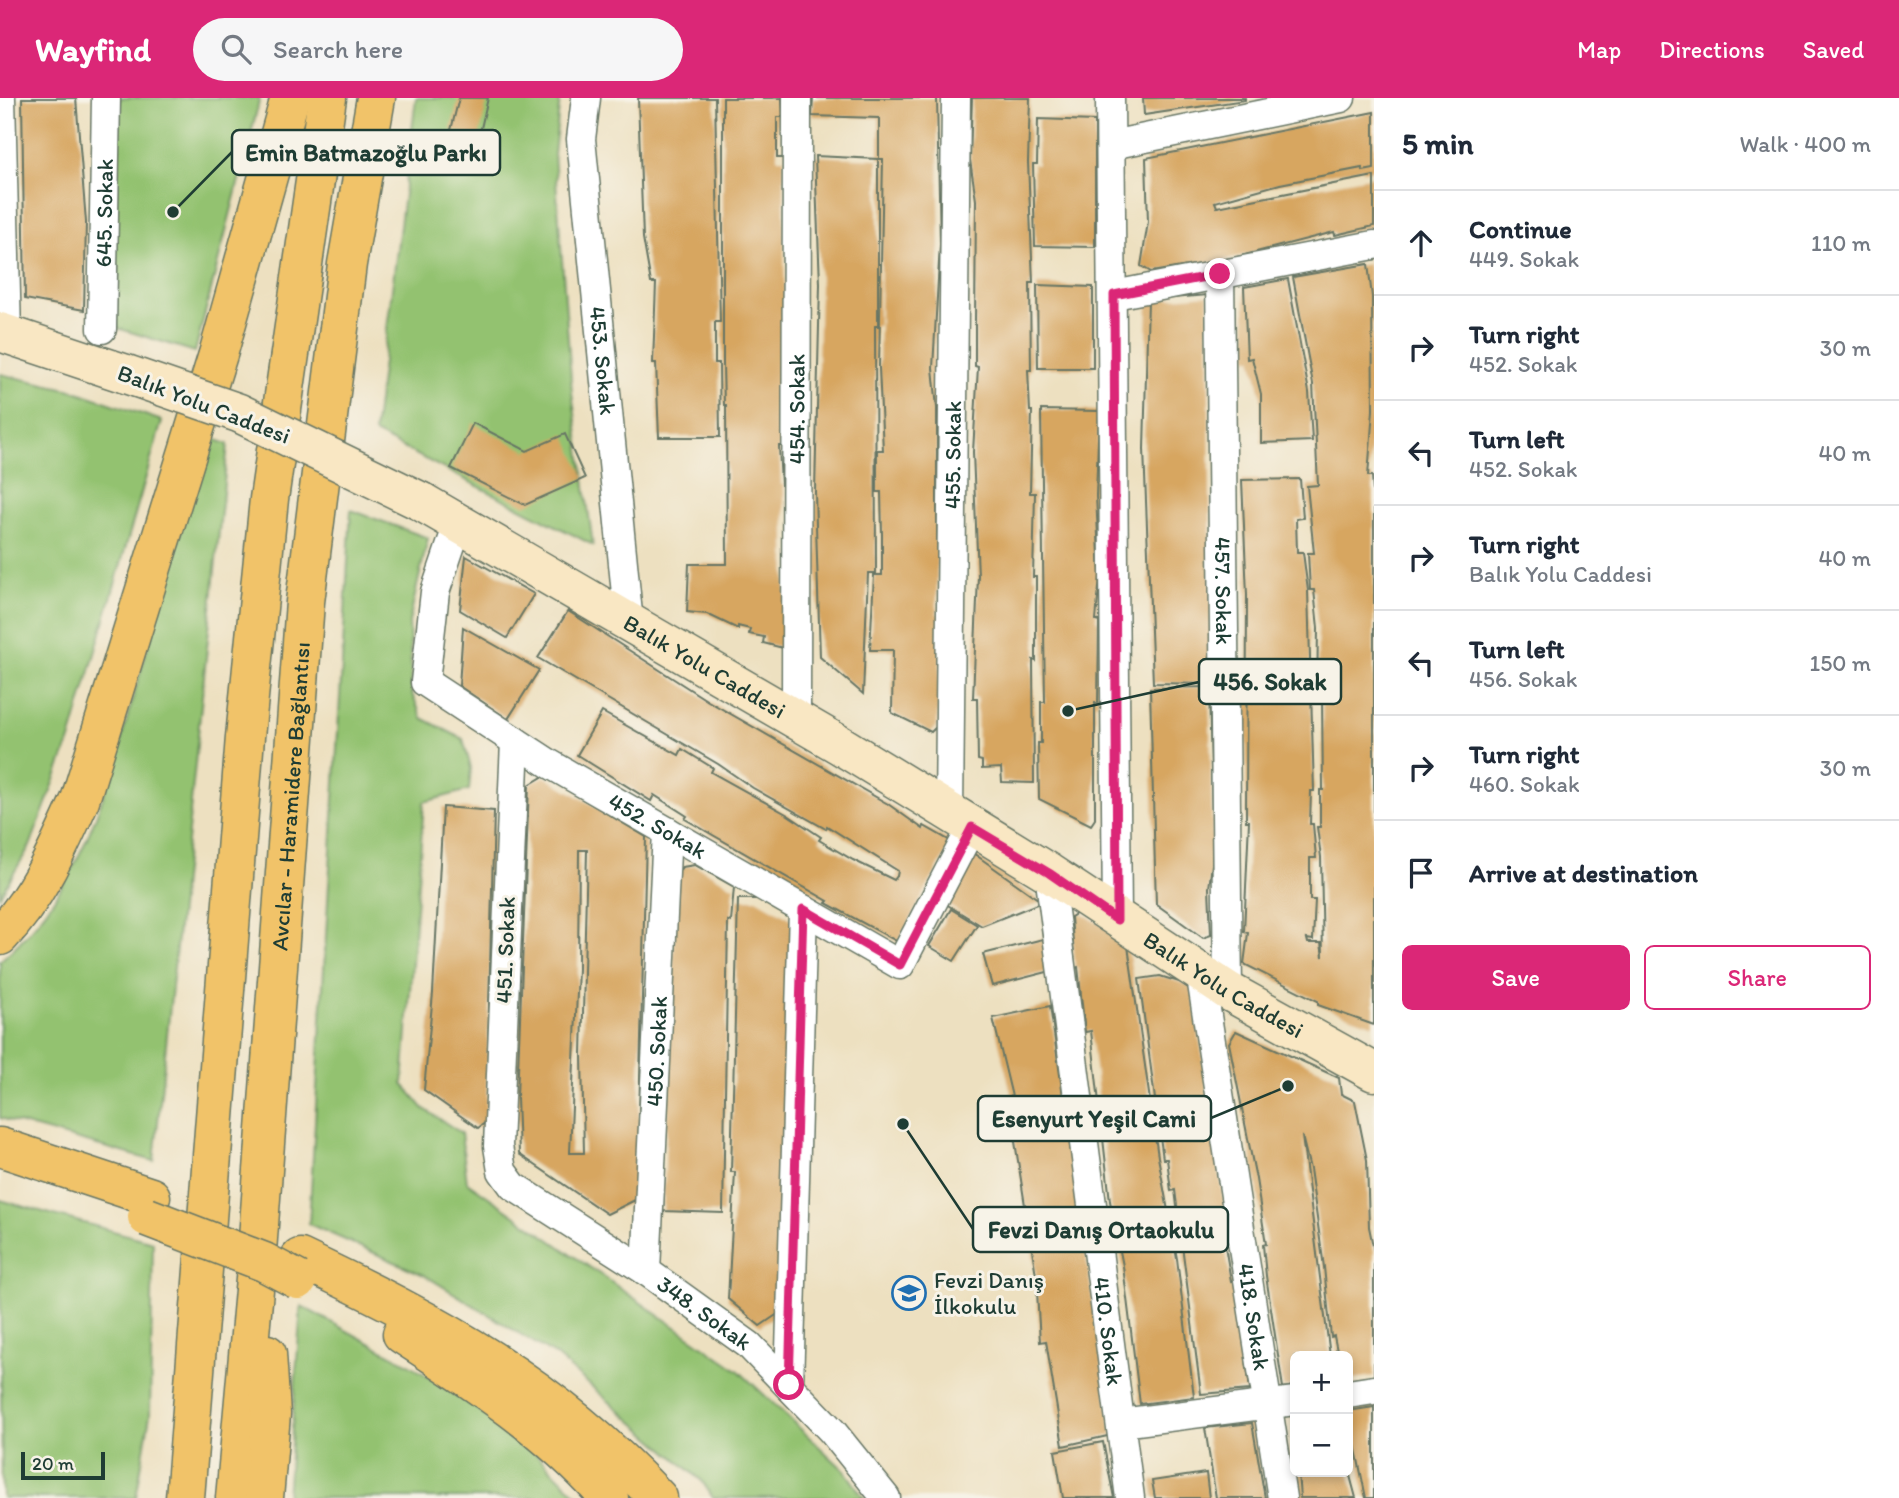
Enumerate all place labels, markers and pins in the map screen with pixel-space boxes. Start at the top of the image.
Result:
callout: Emin Batmazoğlu Parkı [232,130,500,175]
callout: 456. Sokak [1199,659,1341,704]
callout: Esenyurt Yeşil Cami [978,1096,1211,1141]
callout: Fevzi Danış Ortaokulu [973,1207,1228,1252]
place label: Fevzi Danış İlkokulu [934,1266,1044,1320]
school or university icon: Fevzi Danış İlkokulu [890,1274,928,1312]

